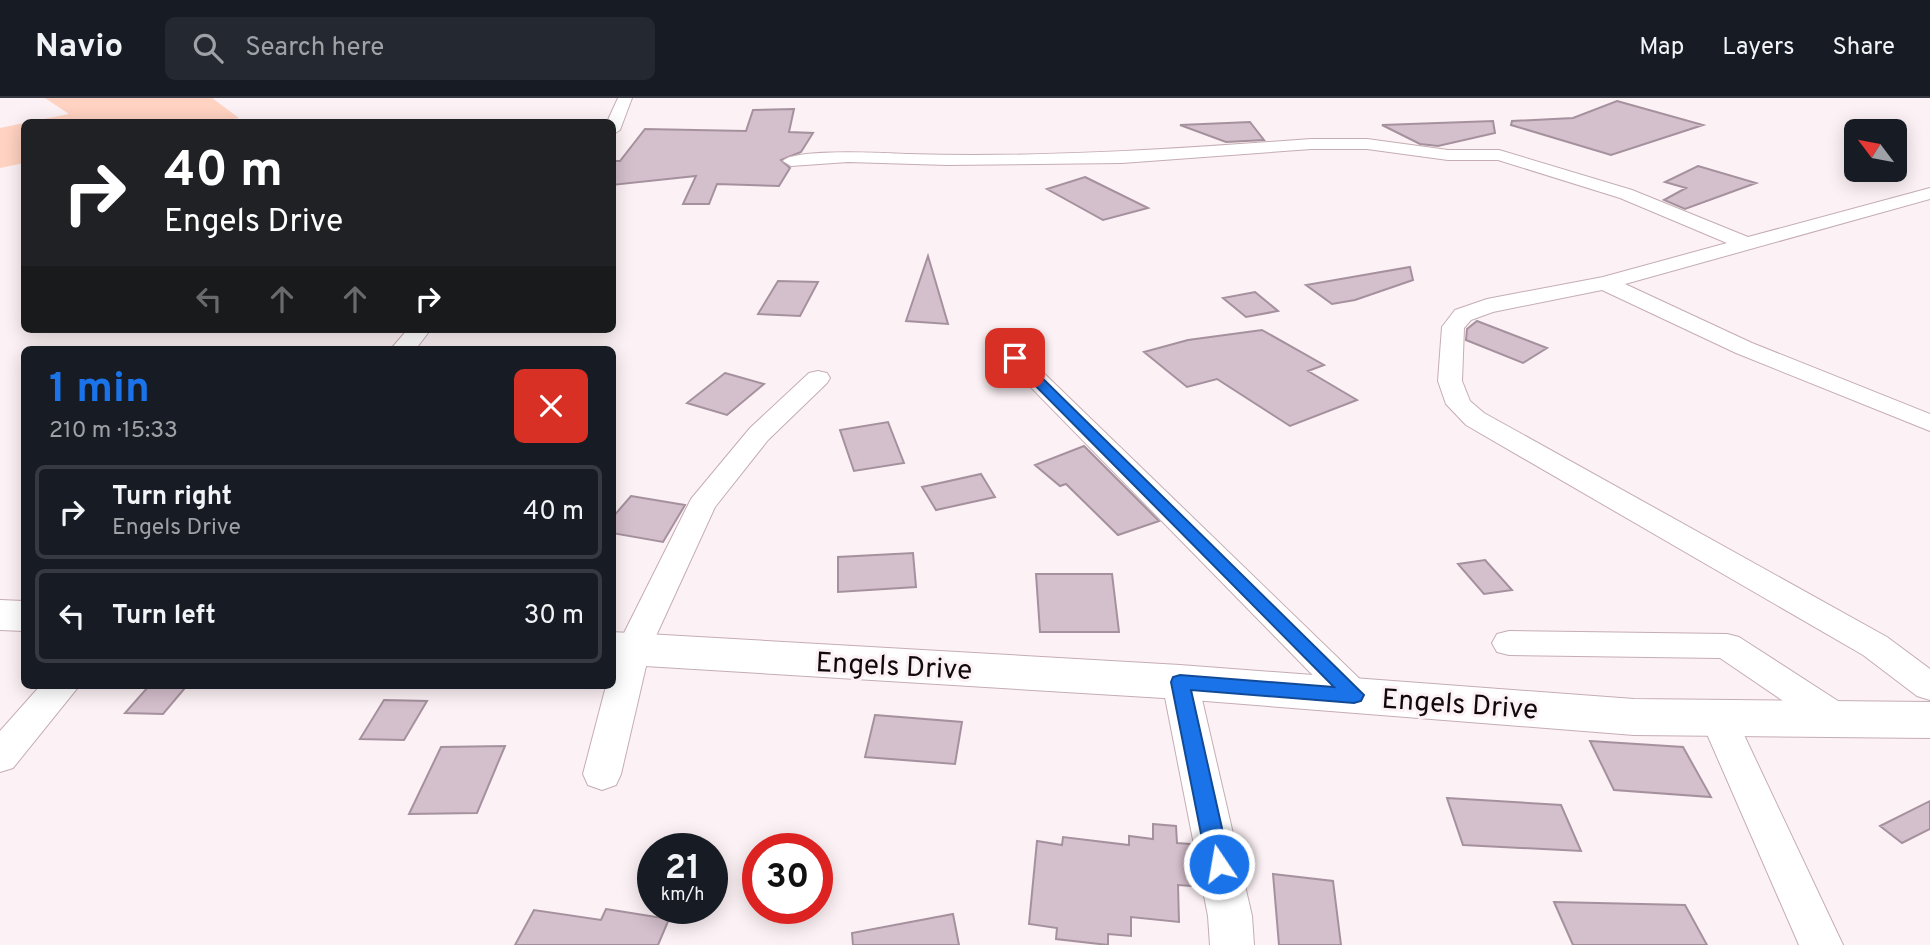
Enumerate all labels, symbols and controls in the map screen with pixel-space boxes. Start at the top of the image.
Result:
search box [165,17,655,80]
text: Navio [35,27,123,69]
icon: search [189,29,227,67]
text: Search here [245,32,384,65]
text: Map [1639,33,1684,63]
text: Layers [1722,33,1794,63]
text: Share [1832,33,1895,63]
north arrow [1844,119,1908,182]
map controls [1844,119,1907,182]
text: 40 m [164,142,283,204]
icon: right [49,147,140,238]
text: Engels Drive [164,203,343,243]
icon: left [190,280,228,318]
icon: ahead [263,280,301,318]
icon: ahead [336,280,374,318]
icon: right [409,280,447,318]
pin [985,328,1045,388]
icon: arrive [996,339,1034,377]
text: 1 min [49,364,150,417]
button: close [514,369,588,443]
text: 210 m · 15:33 [49,417,178,446]
text: Turn right [112,481,232,514]
icon: right [53,493,91,531]
text: 40 m [523,496,584,529]
text: Engels Drive [112,514,241,543]
icon: left [53,597,91,635]
text: Turn left [112,600,216,633]
text: 30 m [524,600,584,633]
street label: Engels Drive [815,646,973,690]
street label: Engels Drive [1380,683,1539,729]
position arrow [1182,827,1256,901]
speed limit sign: 30 [742,833,833,924]
text: 21 [665,847,700,891]
text: km/h [661,884,704,907]

